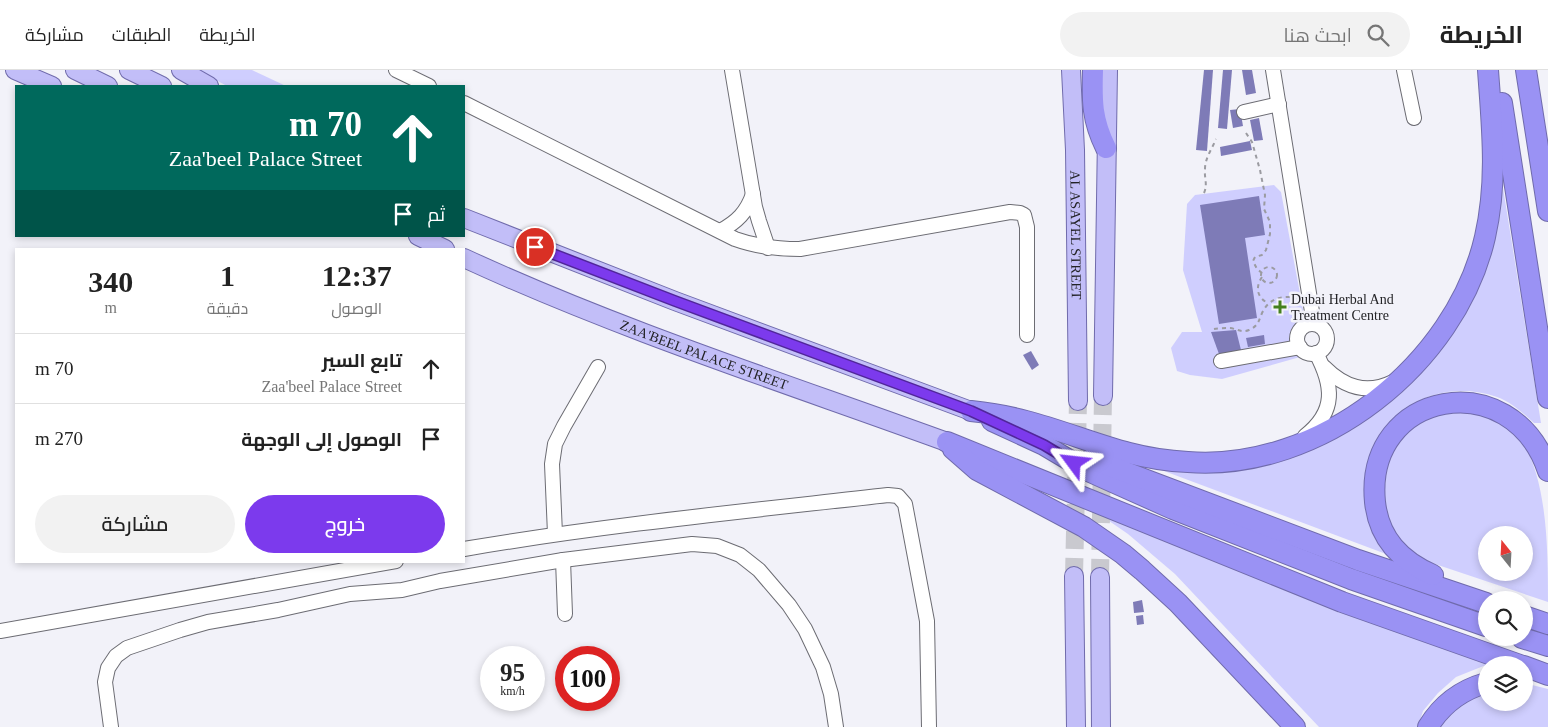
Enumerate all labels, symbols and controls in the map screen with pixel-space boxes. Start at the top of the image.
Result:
search box [1060,12,1410,57]
icon: search [1364,21,1392,49]
text: الخريطة [1440,22,1523,48]
text: مشاركة [25,25,84,45]
text: الطبقات [112,25,171,45]
text: الخريطة [199,25,256,45]
text: ابحث هنا [1284,25,1352,46]
text: 70 m [289,105,362,144]
icon: ahead [380,105,445,170]
text: Zaa'beel Palace Street [169,146,362,171]
street label: AL ASAYEL STREET [1068,170,1084,300]
icon: arrive [389,200,417,228]
text: ثم [427,204,445,225]
pin [514,226,556,268]
icon: arrive [521,233,549,261]
text: 1 [220,259,235,292]
text: 12:37 [322,259,392,292]
text: 340 [88,265,133,298]
place label: Dubai Herbal And Treatment Centre [1291,292,1394,323]
text: m [105,299,117,316]
text: دقيقة [207,300,248,317]
text: الوصول [331,300,382,317]
marker: Dubai Herbal And Treatment Centre [1273,300,1287,314]
street label: ZAA'BEEL PALACE STREET [618,317,790,392]
text: تابع السير [322,350,402,371]
icon: ahead [417,355,445,383]
text: 70 m [35,358,74,379]
text: Zaa'beel Palace Street [261,378,402,395]
icon: arrive [417,425,445,453]
text: 270 m [35,428,83,449]
text: الوصول إلى الوجهة [241,429,402,450]
position arrow [1047,436,1099,488]
button: مشاركة [35,495,235,553]
button: خروج [245,495,445,553]
north arrow [1478,526,1532,581]
map controls [1478,526,1533,711]
button: search [1478,591,1533,646]
speed limit sign: 100 [555,646,620,711]
button: layers [1478,656,1533,711]
text: 95 [500,659,525,686]
text: km/h [500,684,525,698]

